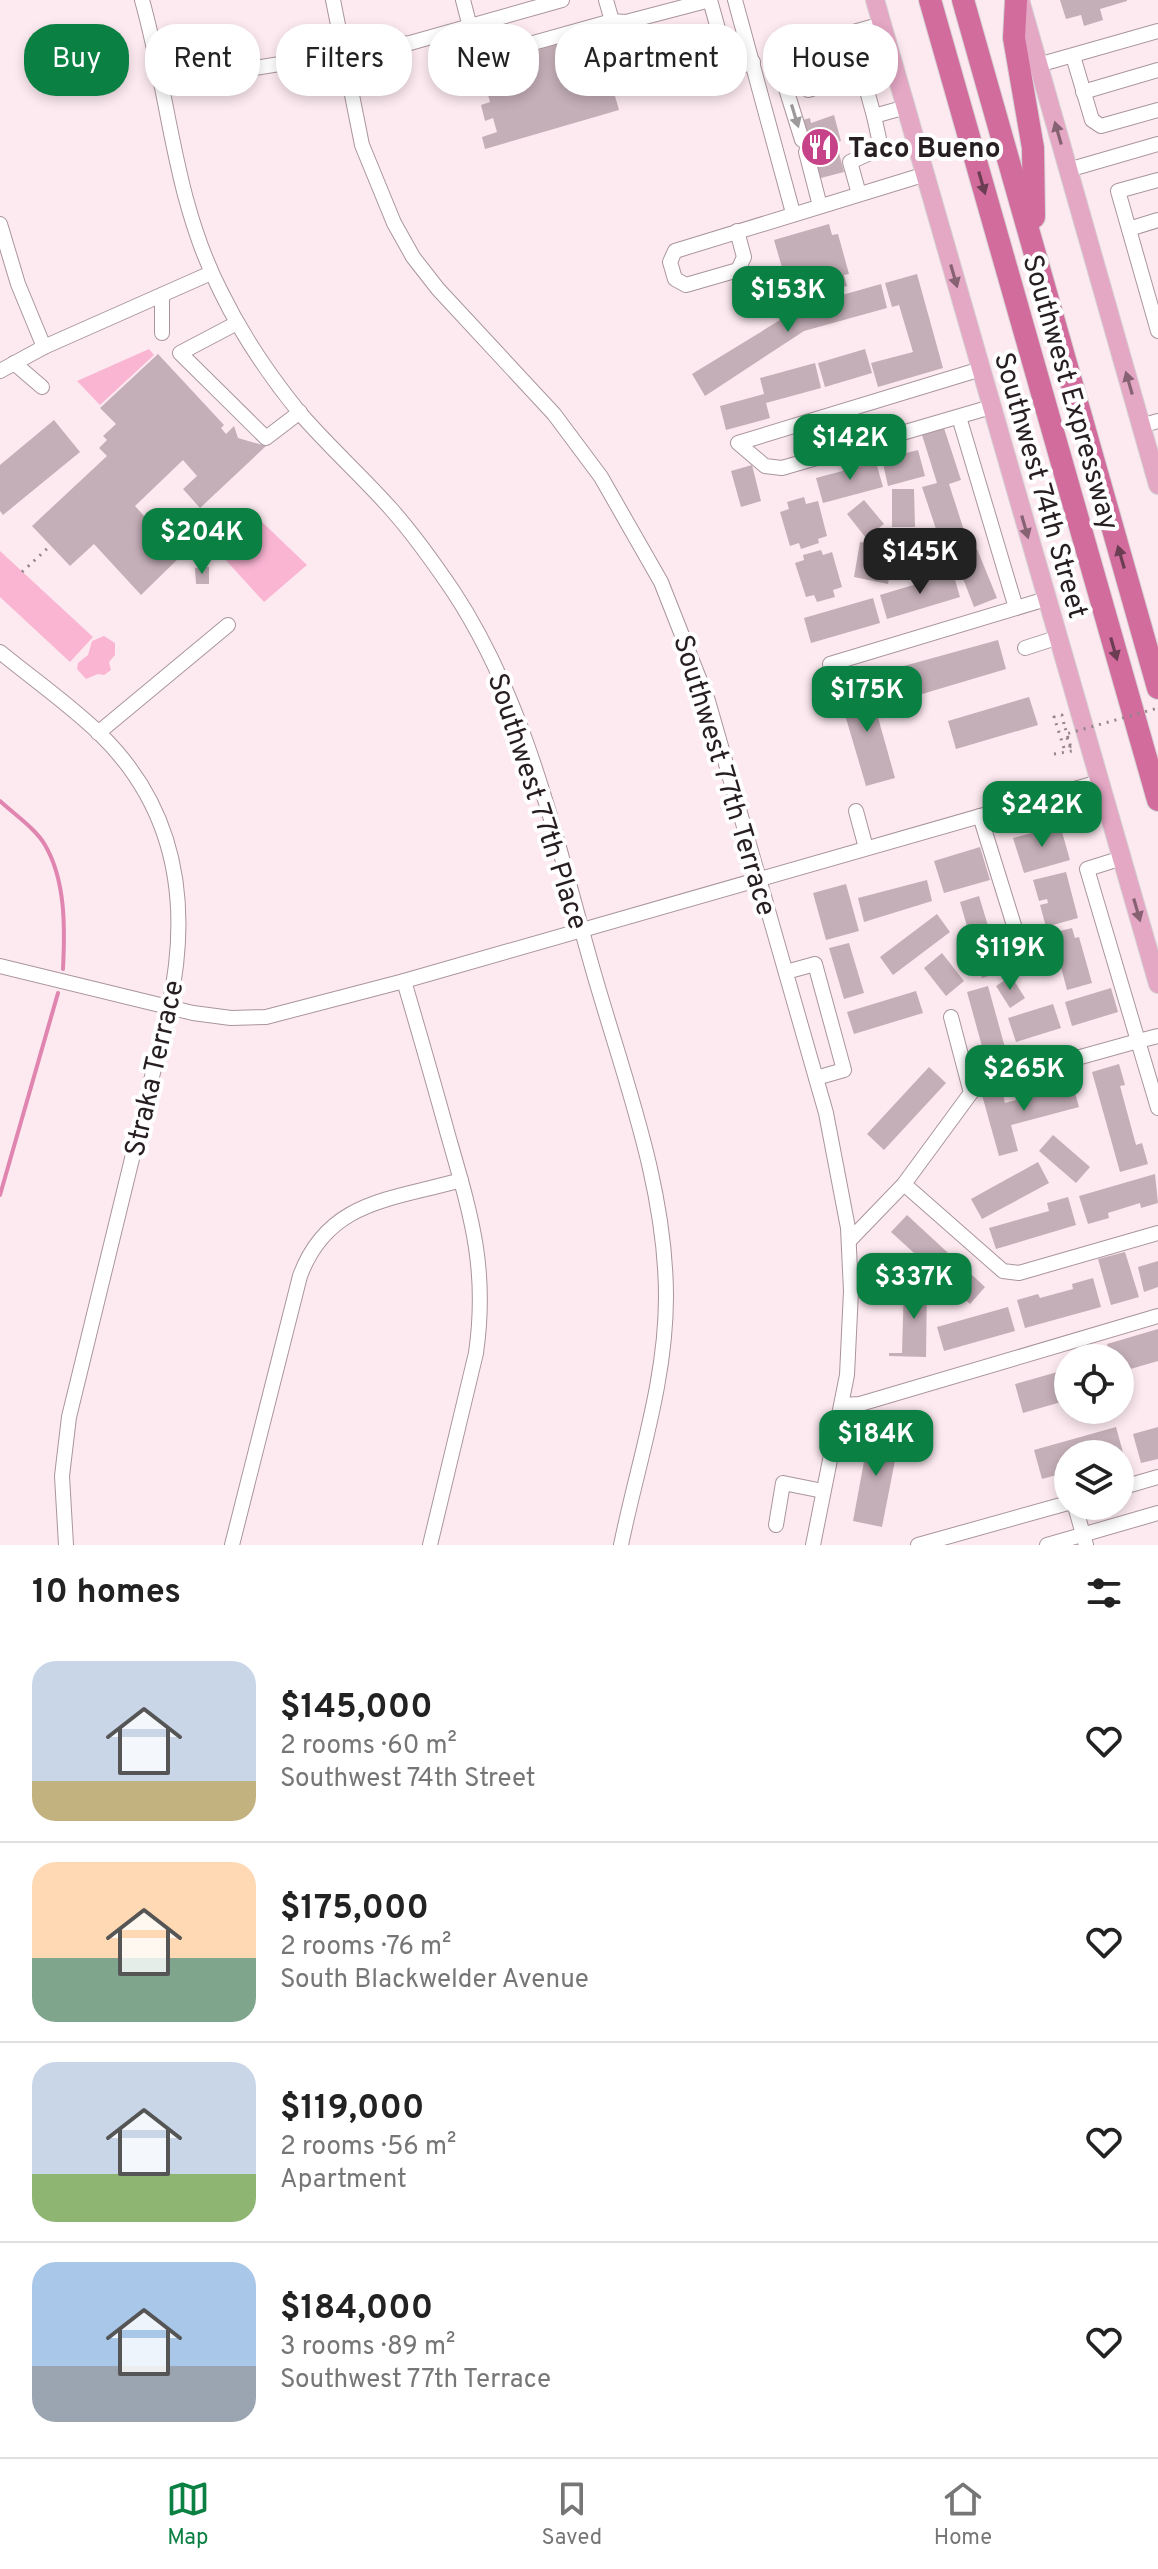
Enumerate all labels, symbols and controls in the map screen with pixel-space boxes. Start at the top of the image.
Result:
chip: Buy [24,24,129,96]
chip: Rent [145,24,260,96]
chip: Filters [276,24,412,96]
chip: New [428,24,539,96]
chip: Apartment [555,24,747,96]
chip: House [763,24,898,96]
one-way arrow [789,104,802,128]
one-way arrow [1051,121,1064,145]
restaurant icon: Taco Bueno [799,126,841,168]
place label: Taco Bueno [848,132,1001,168]
one-way arrow [976,171,989,195]
street label: Southwest Expressway [1013,251,1126,535]
one-way arrow [949,264,961,289]
pin: $153K [732,266,844,334]
text: $153K [750,275,826,308]
street label: Southwest 74th Street [984,349,1094,623]
one-way arrow [1122,371,1135,395]
pin: $142K [794,414,906,482]
text: $142K [811,423,889,456]
pin: $204K [146,508,258,576]
one-way arrow [1019,515,1032,539]
text: $204K [160,517,244,550]
pin: $145K [864,528,976,596]
text: $145K [881,537,959,570]
one-way arrow [1114,545,1127,569]
street label: Southwest 77th Terrace [663,631,783,921]
one-way arrow [1108,637,1121,661]
pin: $175K [811,666,923,734]
street label: Southwest 77th Place [478,669,595,935]
text: $175K [830,675,904,708]
pin: $242K [986,781,1098,849]
text: $242K [1001,790,1083,823]
one-way arrow [1131,899,1144,923]
pin: $119K [954,924,1066,992]
text: $119K [975,933,1045,966]
street label: Straka Terrace [118,977,194,1160]
pin: $265K [968,1045,1080,1113]
text: $265K [983,1054,1065,1087]
pin: $337K [858,1253,970,1321]
text: $337K [875,1262,953,1295]
map controls [1054,1344,1134,1520]
button: locate [1054,1344,1134,1424]
pin: $184K [820,1410,932,1478]
text: $184K [837,1419,915,1452]
button: layers [1054,1440,1134,1520]
icon: filters [1082,1571,1126,1615]
text: 10 homes [32,1572,181,1615]
text: $145,000 [280,1687,433,1730]
icon: home [96,1693,192,1789]
icon: heart [1082,1719,1126,1763]
text: 2 rooms · 60 m² [280,1730,457,1763]
text: Southwest 74th Street [280,1763,536,1796]
text: $175,000 [280,1888,429,1931]
icon: home [96,1894,192,1990]
icon: heart [1082,1920,1126,1964]
text: 2 rooms · 76 m² [280,1931,452,1964]
text: South Blackwelder Avenue [280,1964,589,1997]
text: $119,000 [280,2088,424,2131]
icon: home [96,2094,192,2190]
icon: heart [1082,2120,1126,2164]
text: 2 rooms · 56 m² [280,2131,456,2164]
text: Apartment [280,2164,407,2197]
text: $184,000 [280,2288,433,2331]
icon: home [96,2294,192,2390]
icon: heart [1082,2320,1126,2364]
text: 3 rooms · 89 m² [280,2331,455,2364]
text: Southwest 77th Terrace [280,2364,551,2397]
tab: Map [166,2477,210,2552]
tab: Saved [542,2477,602,2552]
tab: Home [934,2477,992,2552]

